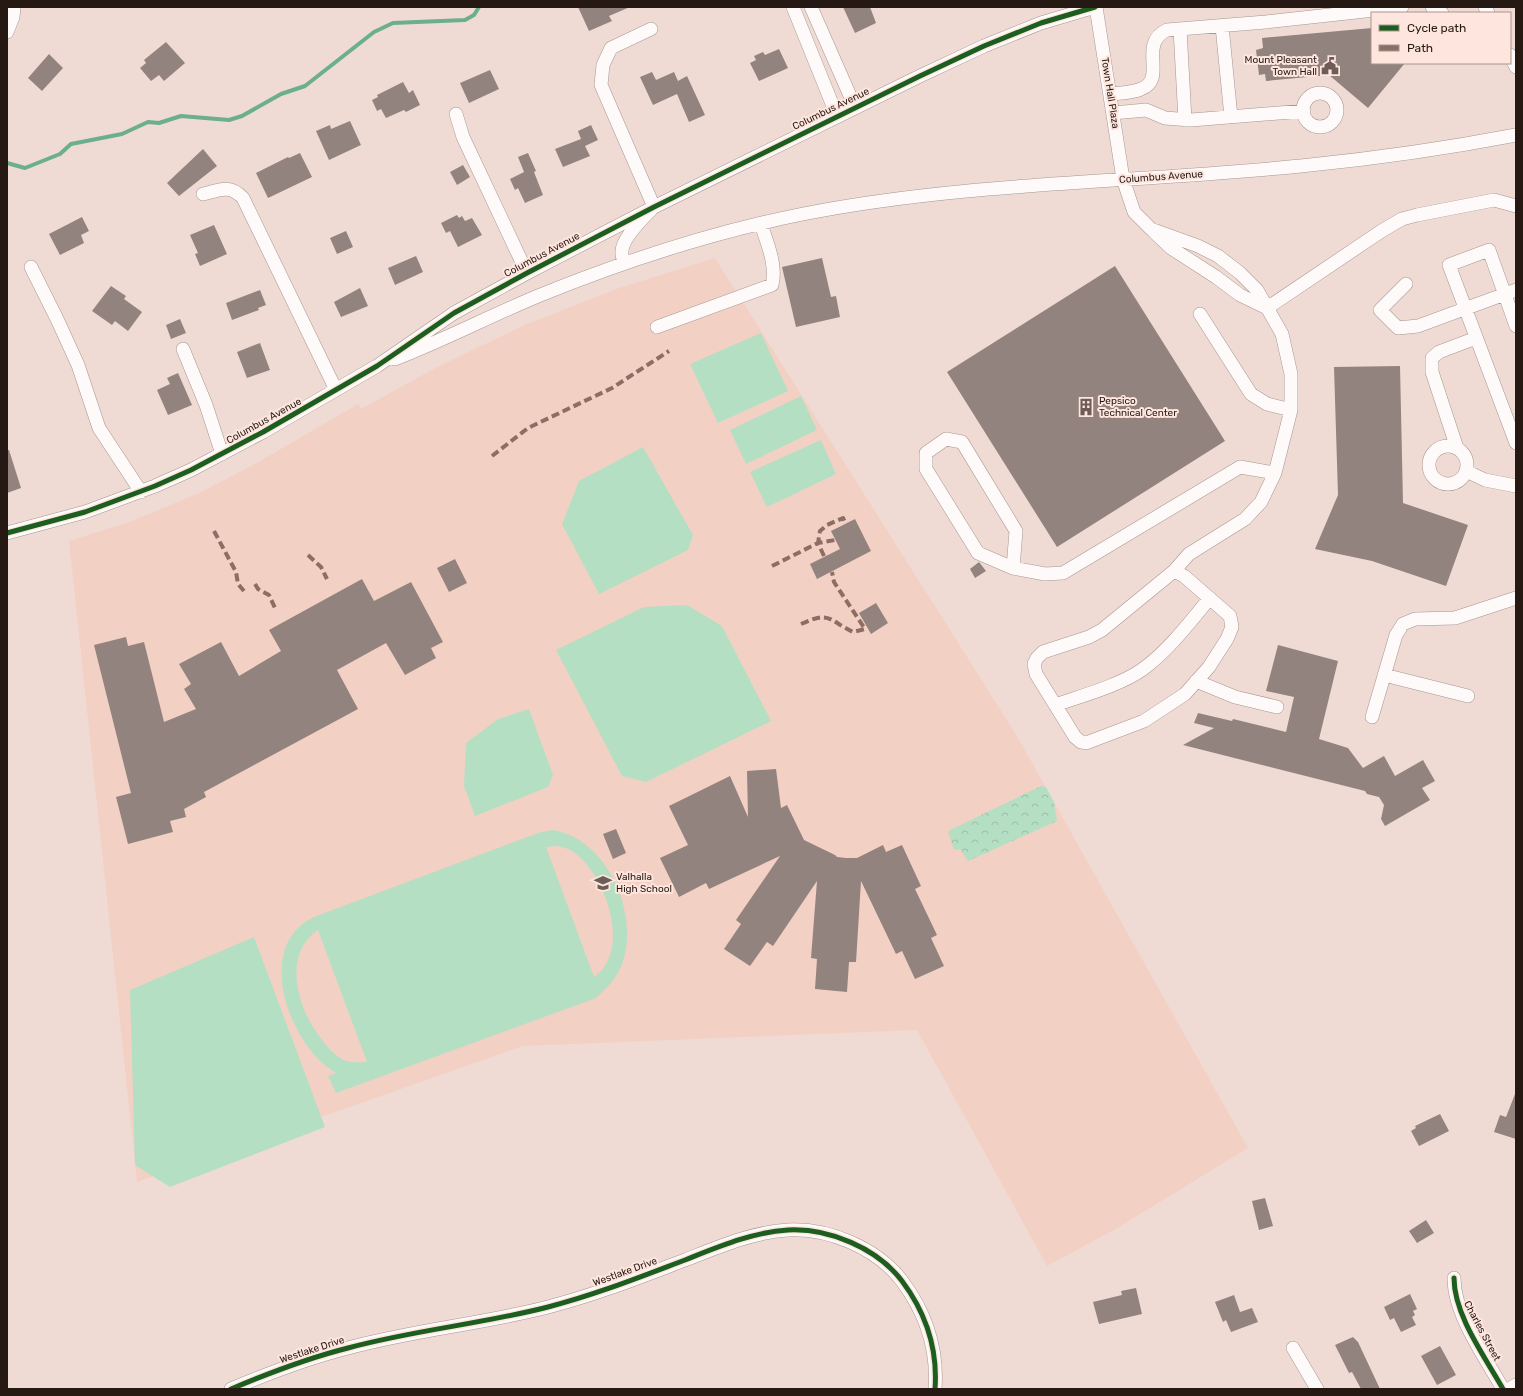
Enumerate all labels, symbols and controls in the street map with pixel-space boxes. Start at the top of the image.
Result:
legend [1371,12,1511,64]
text: Cycle path [1407,21,1466,35]
text: Path [1407,41,1433,55]
place label: Mount Pleasant Town Hall [1244,54,1317,78]
public building icon: Mount Pleasant Town Hall [1320,56,1340,76]
street label: Town Hall Plaza [1098,57,1122,129]
street label: Columbus Avenue [791,85,872,133]
street label: Columbus Avenue [1119,168,1204,186]
street label: Columbus Avenue [502,230,582,280]
street label: Columbus Avenue [224,395,304,447]
place label: Pepsico Technical Center [1099,395,1177,419]
building icon: Pepsico Technical Center [1076,397,1096,417]
place label: Valhalla High School [616,871,672,895]
school or university icon: Valhalla High School [593,873,613,893]
street label: Westlake Drive [591,1255,659,1289]
street label: Charles Street [1461,1299,1503,1363]
street label: Westlake Drive [278,1334,346,1366]

